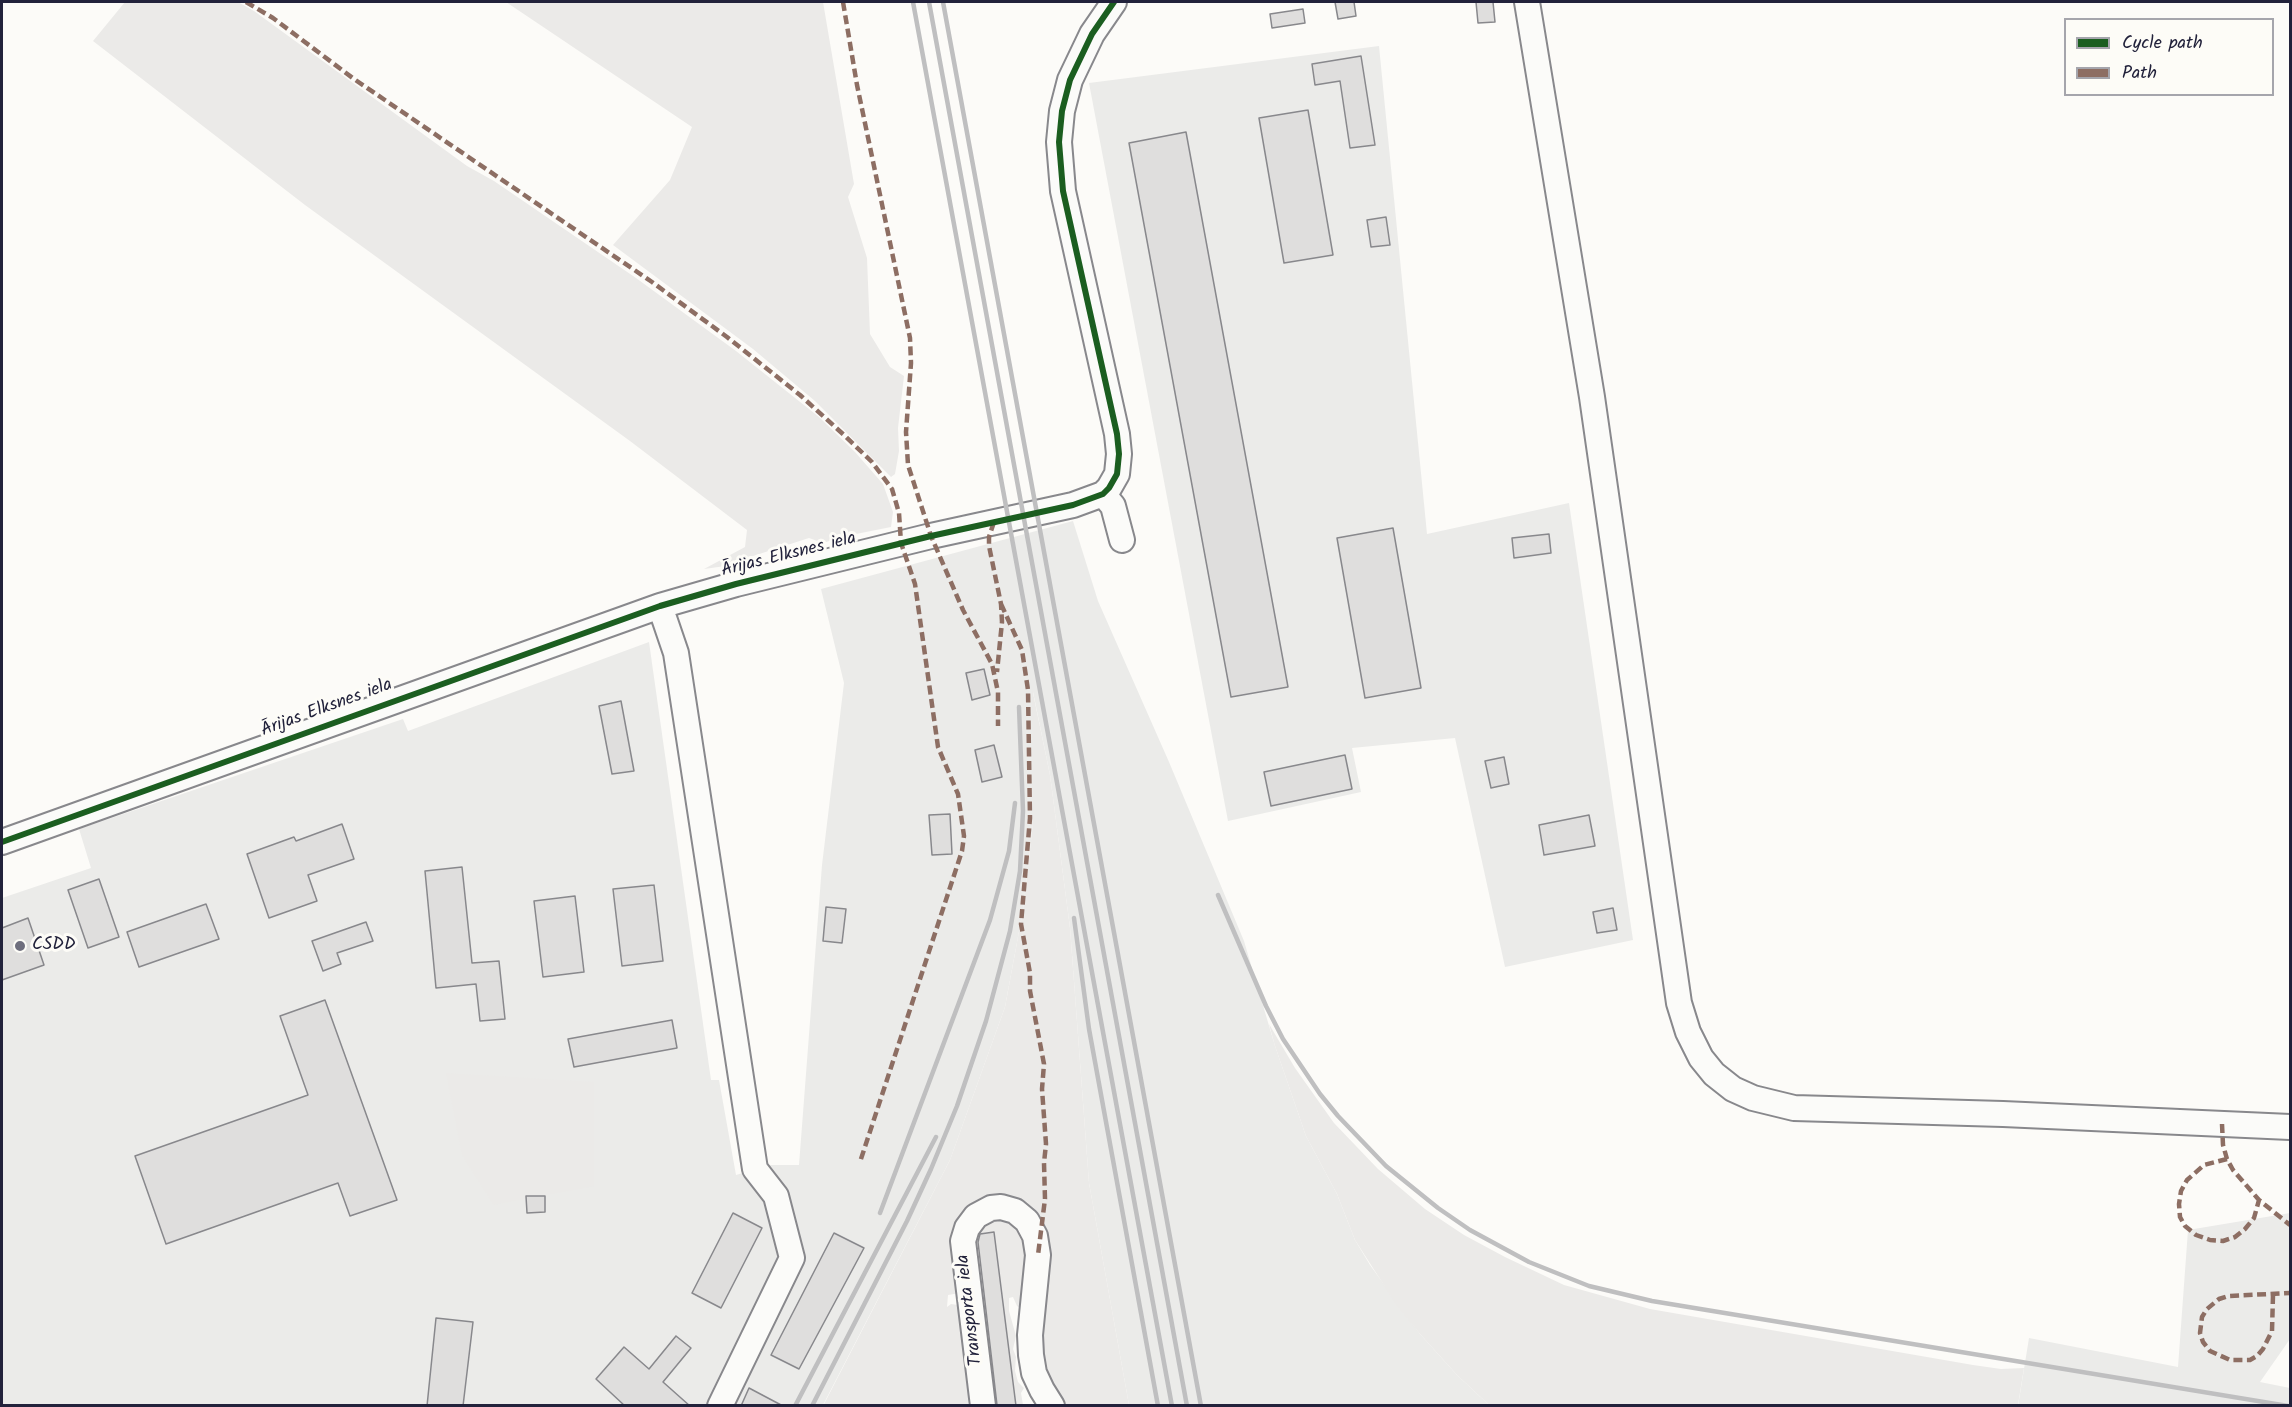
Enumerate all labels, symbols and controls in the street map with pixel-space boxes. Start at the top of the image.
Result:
legend [2064,18,2274,96]
text: Cycle path [2122,29,2203,58]
text: Path [2122,59,2157,88]
street label: Ārijas Elksnes iela [719,529,859,583]
street label: Ārijas Elksnes iela [258,675,396,743]
place label: CSDD [32,935,76,957]
marker: CSDD [13,939,27,953]
street label: Transporta iela [953,1253,989,1367]

